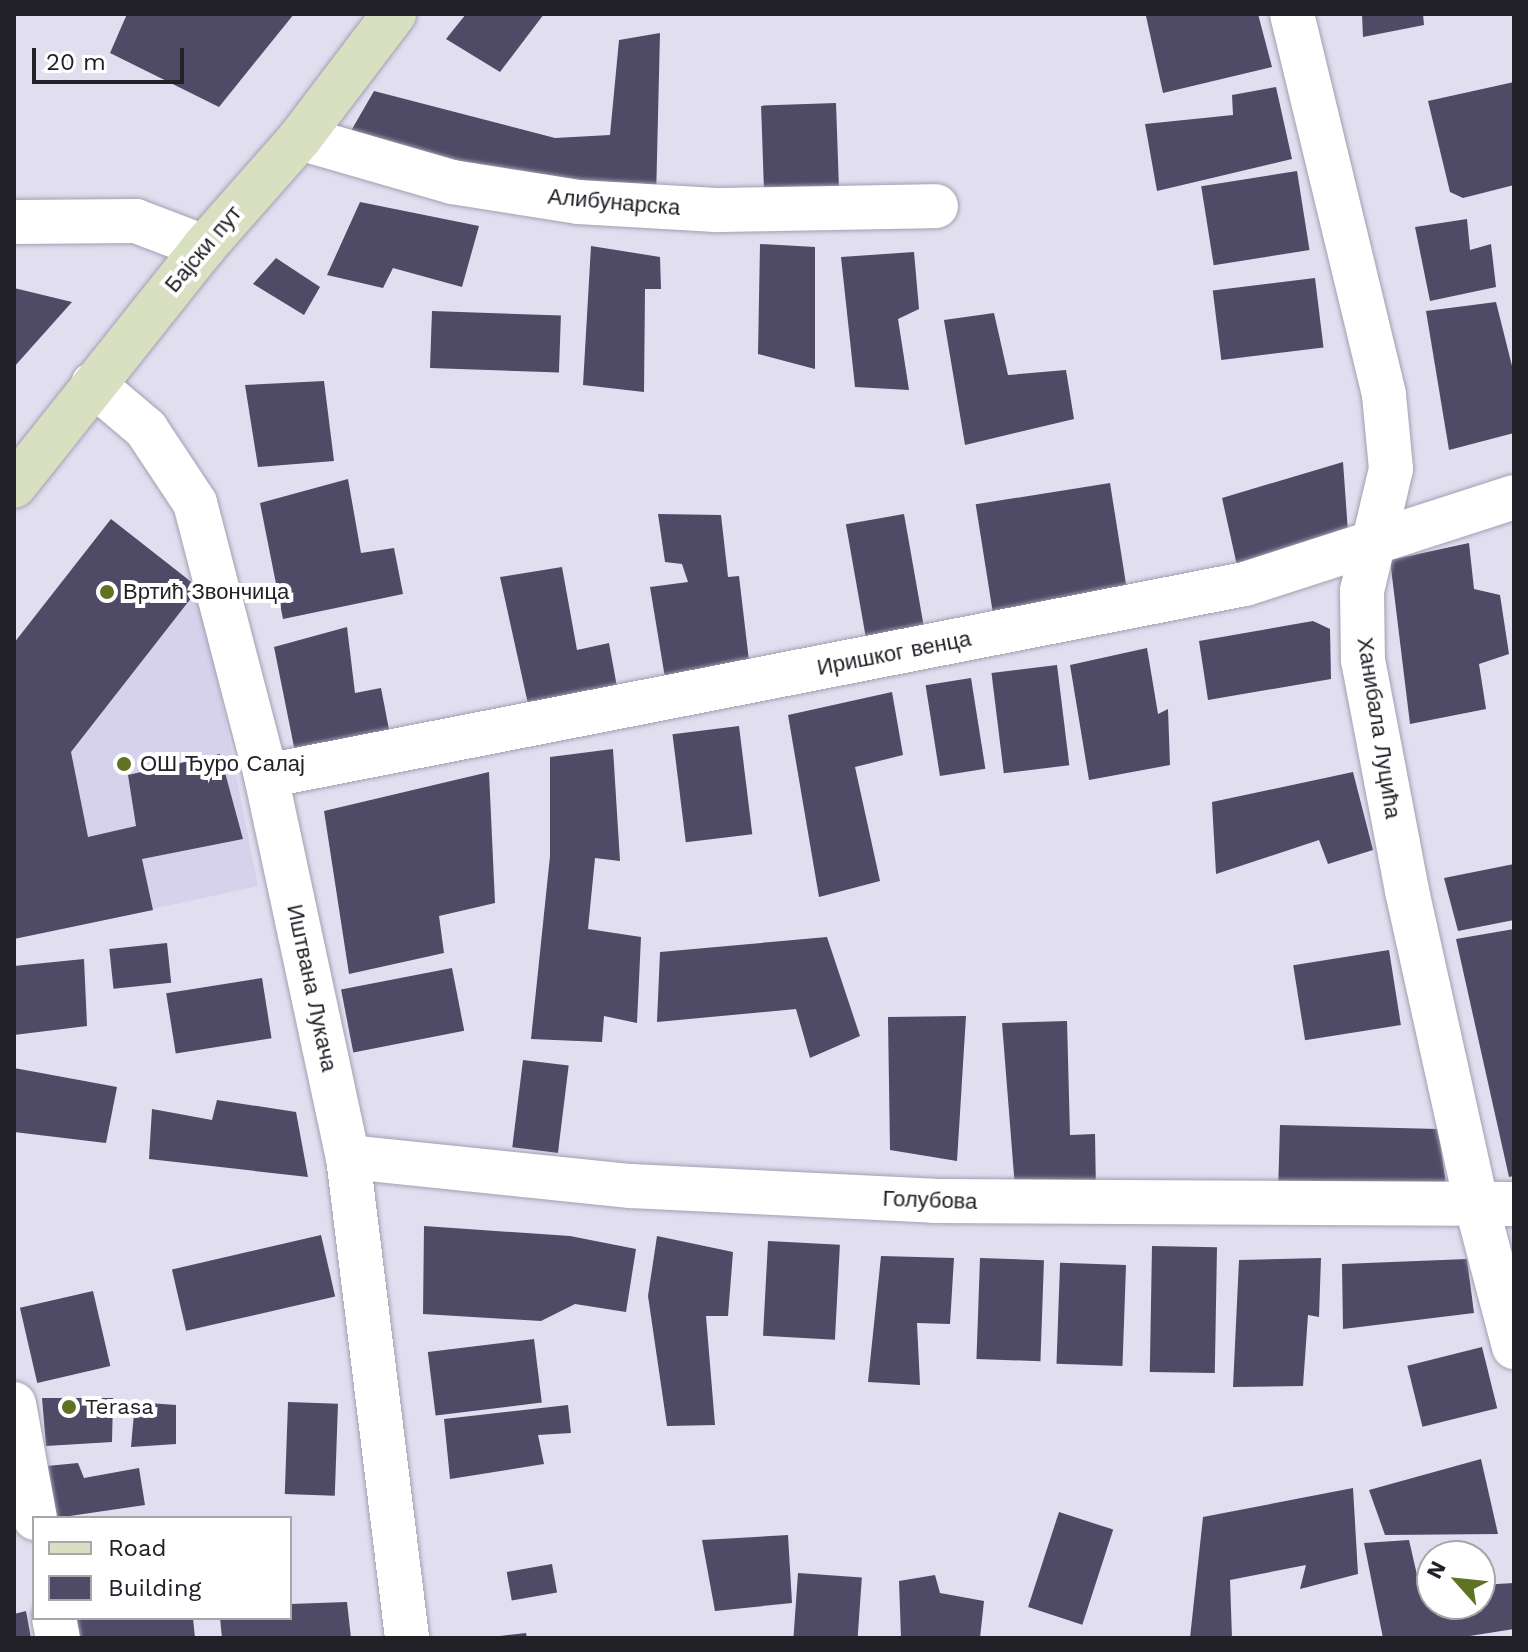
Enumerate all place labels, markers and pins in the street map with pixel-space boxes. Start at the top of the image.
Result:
place label: Вртић Звончица [123,579,289,605]
marker: Вртић Звончица [98,583,116,601]
place label: ОШ Ђуро Салај [140,751,305,777]
marker: ОШ Ђуро Салај [115,755,133,773]
place label: Terasa [85,1394,154,1420]
marker: Terasa [60,1398,78,1416]

